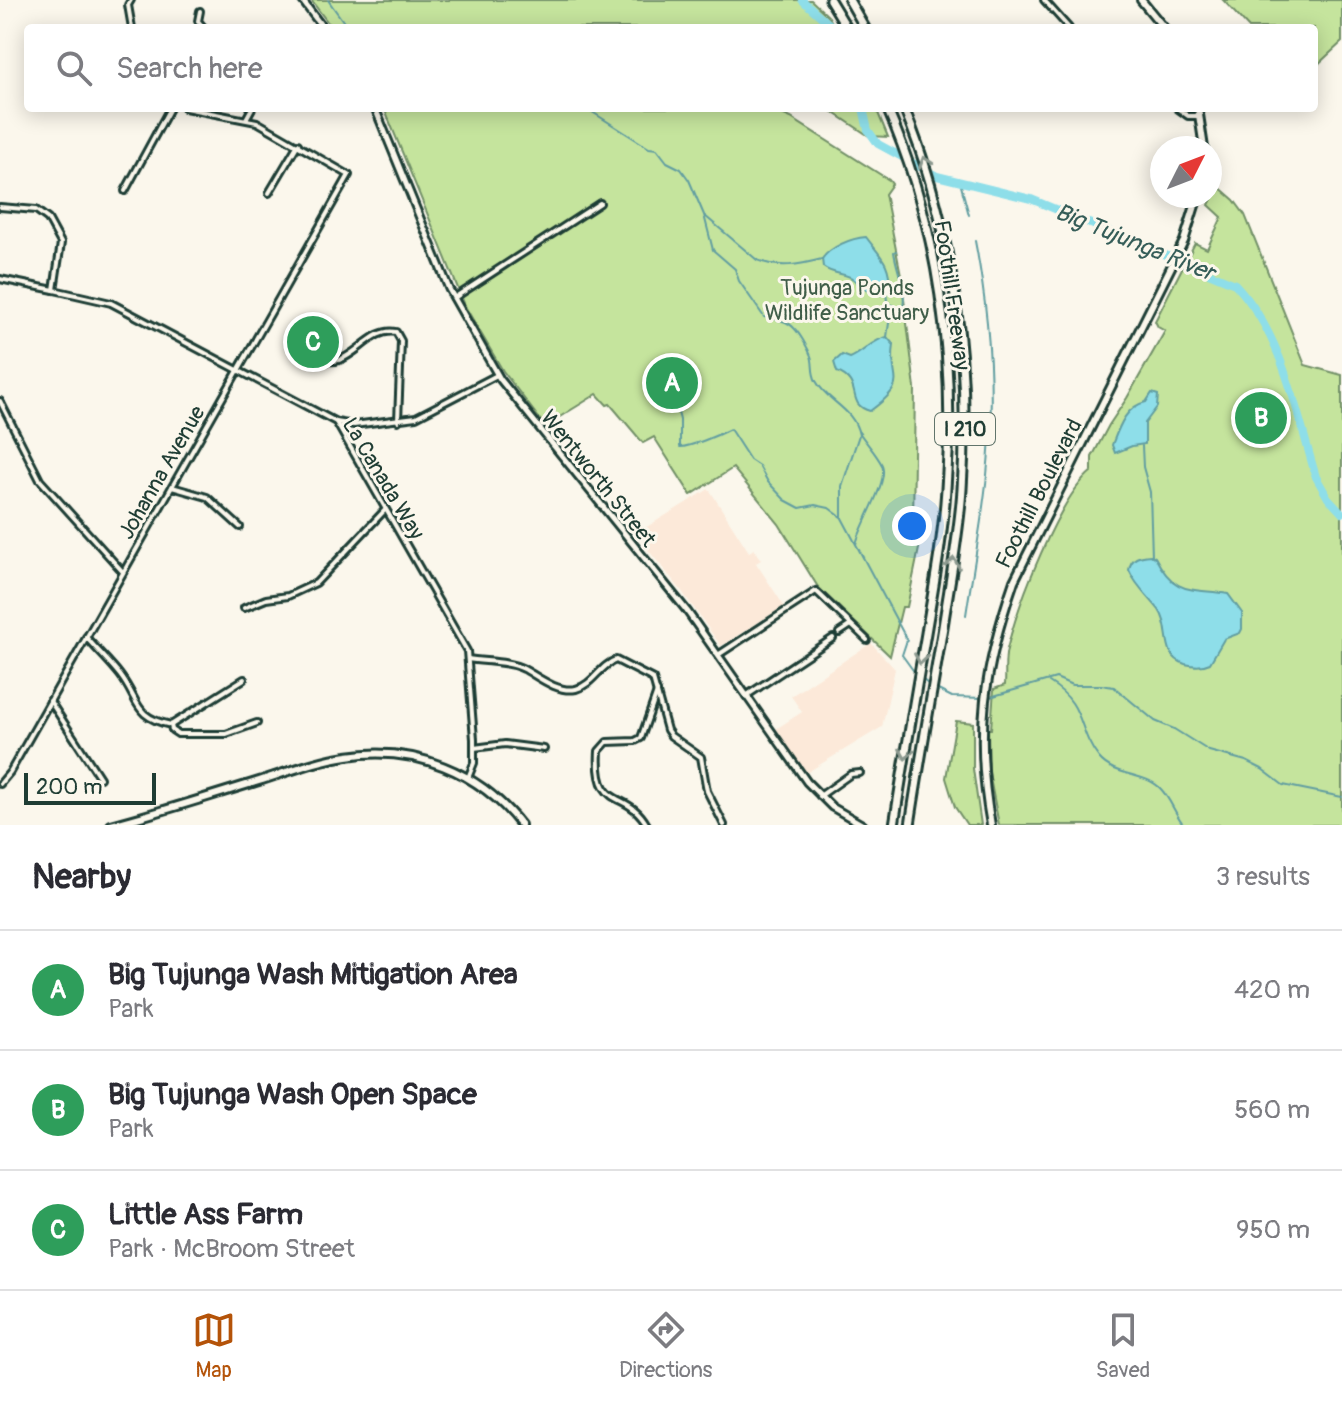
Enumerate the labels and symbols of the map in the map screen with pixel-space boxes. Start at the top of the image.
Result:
north arrow [1150,136,1222,208]
one-way arrow [918,156,934,170]
water label: Big Tujunga River [1051,197,1222,289]
street label: Foothill Freeway [928,218,976,372]
park label: Tujunga Ponds Wildlife Sanctuary [765,274,929,327]
pin: C [287,312,339,372]
pin: A [646,353,698,413]
pin: B [1235,388,1287,448]
street label: Johanna Avenue [112,401,212,544]
street label: Wentworth Street [534,404,662,553]
street label: La Canada Way [336,412,431,545]
road number: I 210 [935,413,995,445]
street label: Foothill Boulevard [989,414,1089,573]
your location [892,506,932,546]
one-way arrow [944,556,961,569]
one-way arrow [914,652,931,666]
one-way arrow [898,747,915,761]
scale bar [24,769,156,805]

